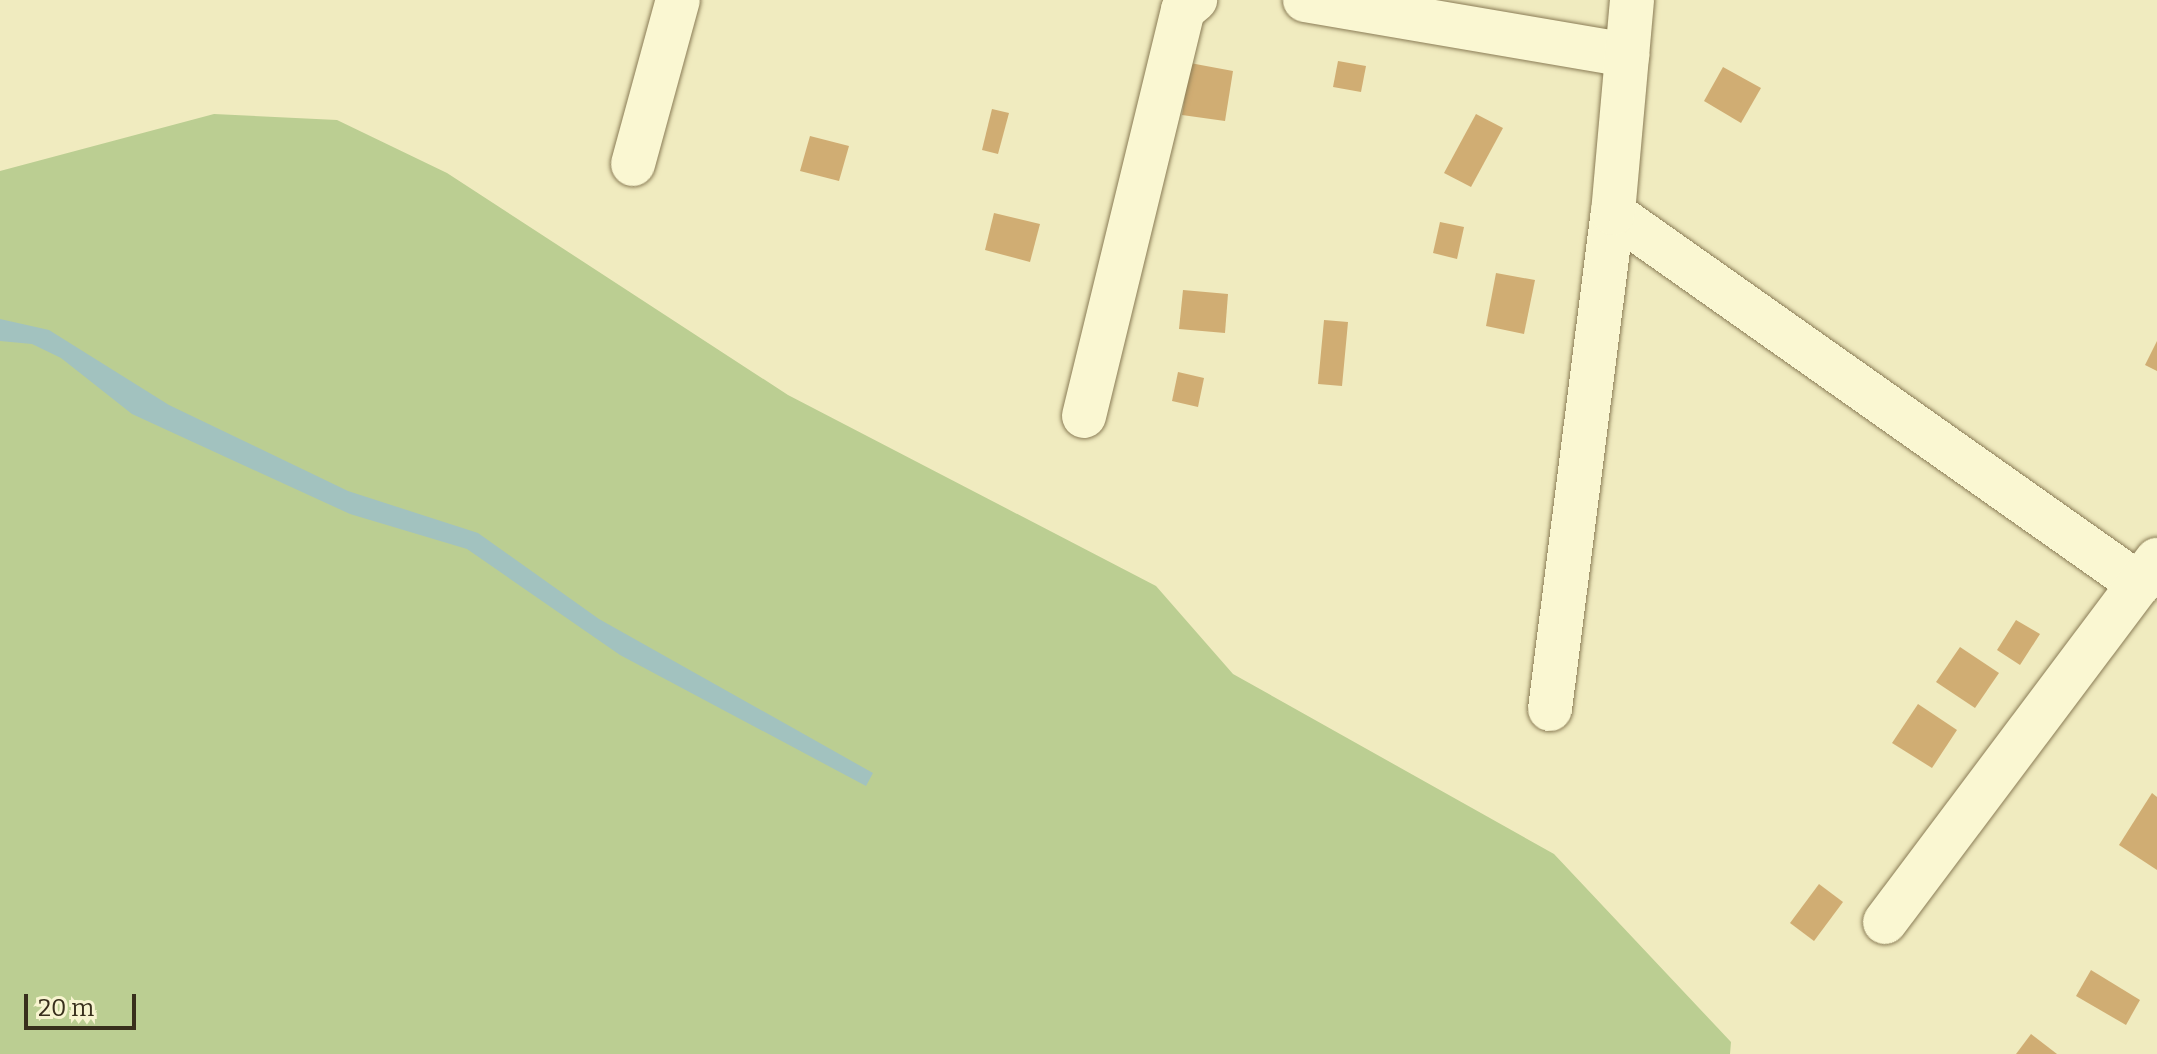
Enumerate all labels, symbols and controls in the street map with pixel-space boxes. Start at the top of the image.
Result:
scale bar [28,978,140,1028]
text: 20 m [38,994,94,1022]

